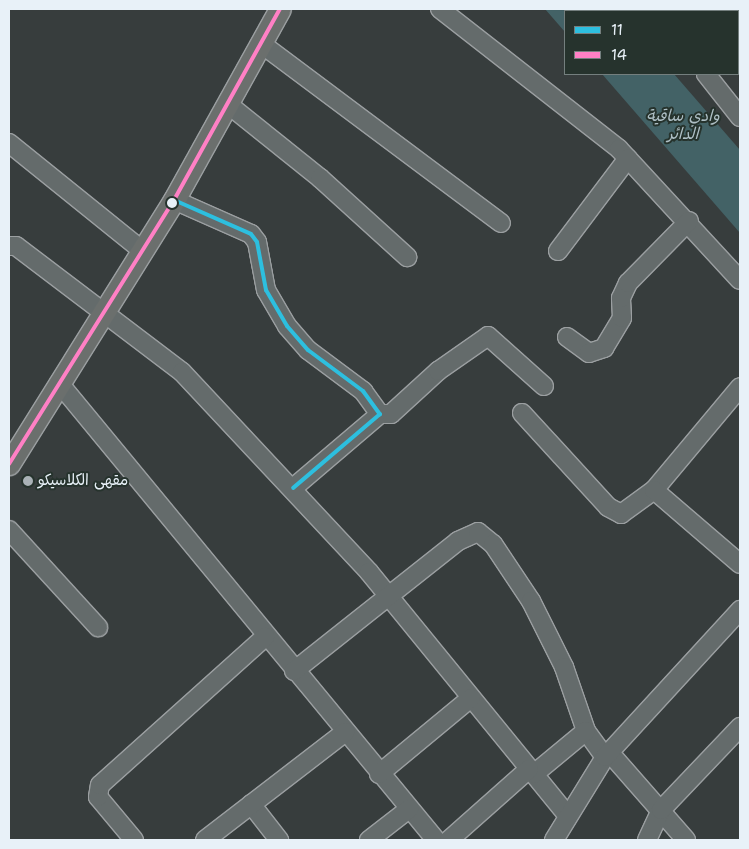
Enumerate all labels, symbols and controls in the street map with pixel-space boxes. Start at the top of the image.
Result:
legend [564,10,739,75]
text: 11 [611,20,623,40]
text: 14 [611,45,627,65]
water label: وادي ساقية الدائر [646,106,720,144]
unlabelled marker [167,198,177,208]
place label: مقهى الكلاسيكو [38,472,128,490]
marker: مقهى الكلاسيكو [22,475,34,487]

